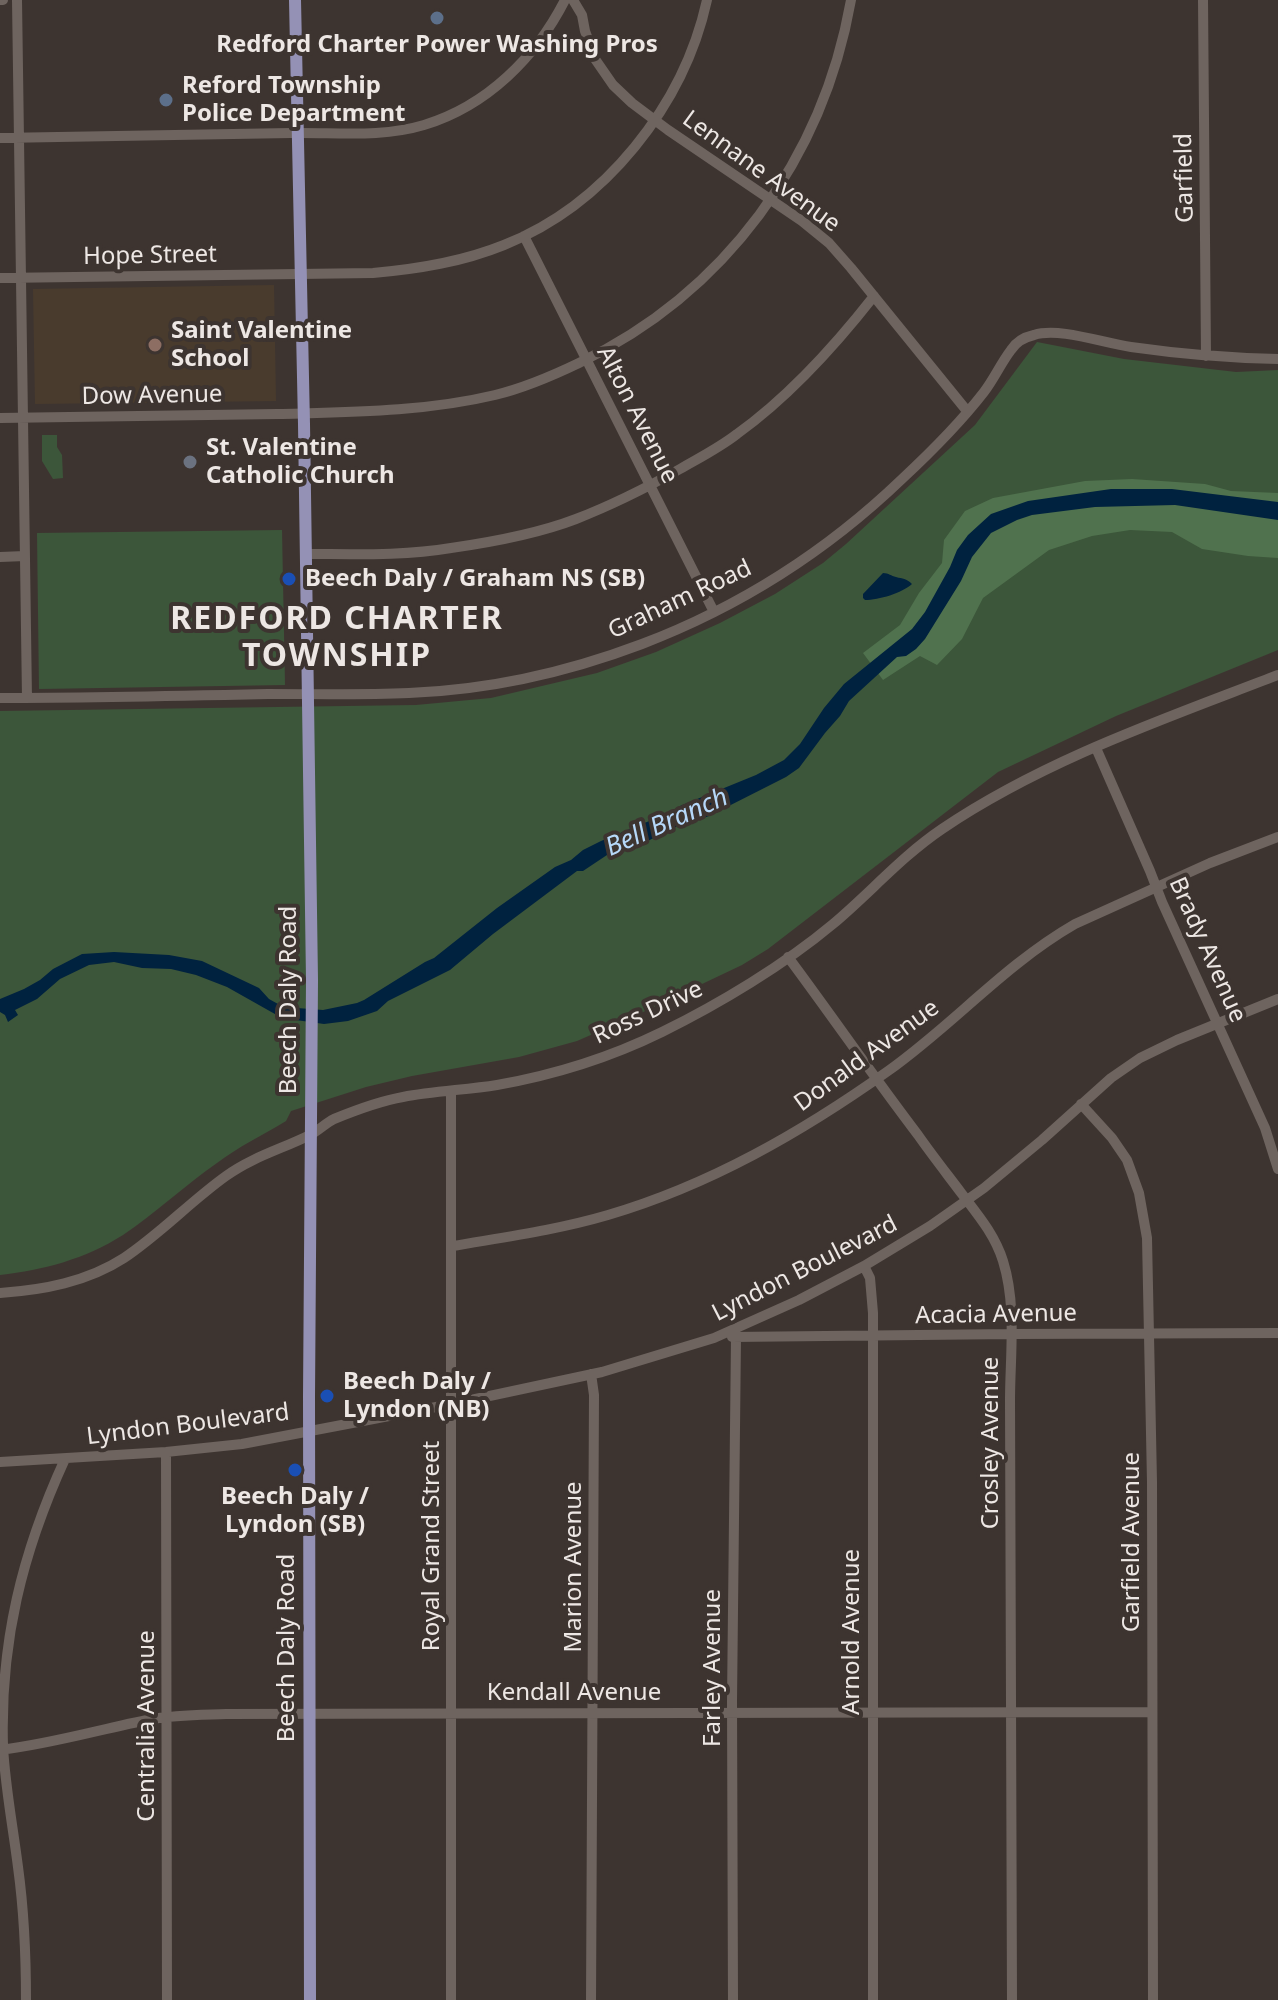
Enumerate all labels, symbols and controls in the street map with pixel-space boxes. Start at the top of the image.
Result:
marker: Redford Charter Power Washing Pros [428,9,446,27]
place label: Redford Charter Power Washing Pros [216,31,658,59]
place label: Reford Township Police Department [182,72,406,128]
marker: Reford Township Police Department [157,91,175,109]
street label: Lennane Avenue [676,105,846,239]
street label: Garfield [1170,133,1200,223]
street label: Hope Street [83,240,217,272]
place label: Saint Valentine School [171,317,352,373]
marker: Saint Valentine School [146,336,164,354]
street label: Alton Avenue [590,342,684,488]
street label: Dow Avenue [81,380,223,412]
place label: St. Valentine Catholic Church [206,434,395,490]
marker: St. Valentine Catholic Church [181,453,199,471]
street label: Graham Road [604,554,756,646]
place label: Beech Daly / Graham NS (SB) [305,565,645,593]
marker: Beech Daly / Graham NS (SB) [280,570,298,588]
district label: REDFORD CHARTER TOWNSHIP [170,601,504,676]
water label: Bell Branch [601,782,733,864]
street label: Brady Avenue [1162,873,1252,1027]
street label: Beech Daly Road [275,906,303,1094]
street label: Ross Drive [588,975,708,1051]
street label: Donald Avenue [789,994,945,1118]
street label: Lyndon Boulevard [708,1210,902,1328]
street label: Acacia Avenue [915,1299,1077,1331]
street label: Crosley Avenue [977,1357,1005,1529]
place label: Beech Daly / Lyndon (NB) [343,1368,491,1424]
marker: Beech Daly / Lyndon (NB) [318,1387,336,1405]
street label: Lyndon Boulevard [85,1398,291,1452]
street label: Royal Grand Street [418,1441,446,1651]
street label: Garfield Avenue [1118,1452,1146,1632]
marker: Beech Daly / Lyndon (SB) [286,1461,304,1479]
street label: Marion Avenue [560,1481,588,1653]
place label: Beech Daly / Lyndon (SB) [221,1483,369,1539]
street label: Arnold Avenue [838,1549,866,1715]
street label: Beech Daly Road [273,1554,301,1742]
street label: Farley Avenue [699,1589,727,1747]
street label: Centralia Avenue [133,1630,161,1822]
street label: Kendall Avenue [487,1679,661,1707]

